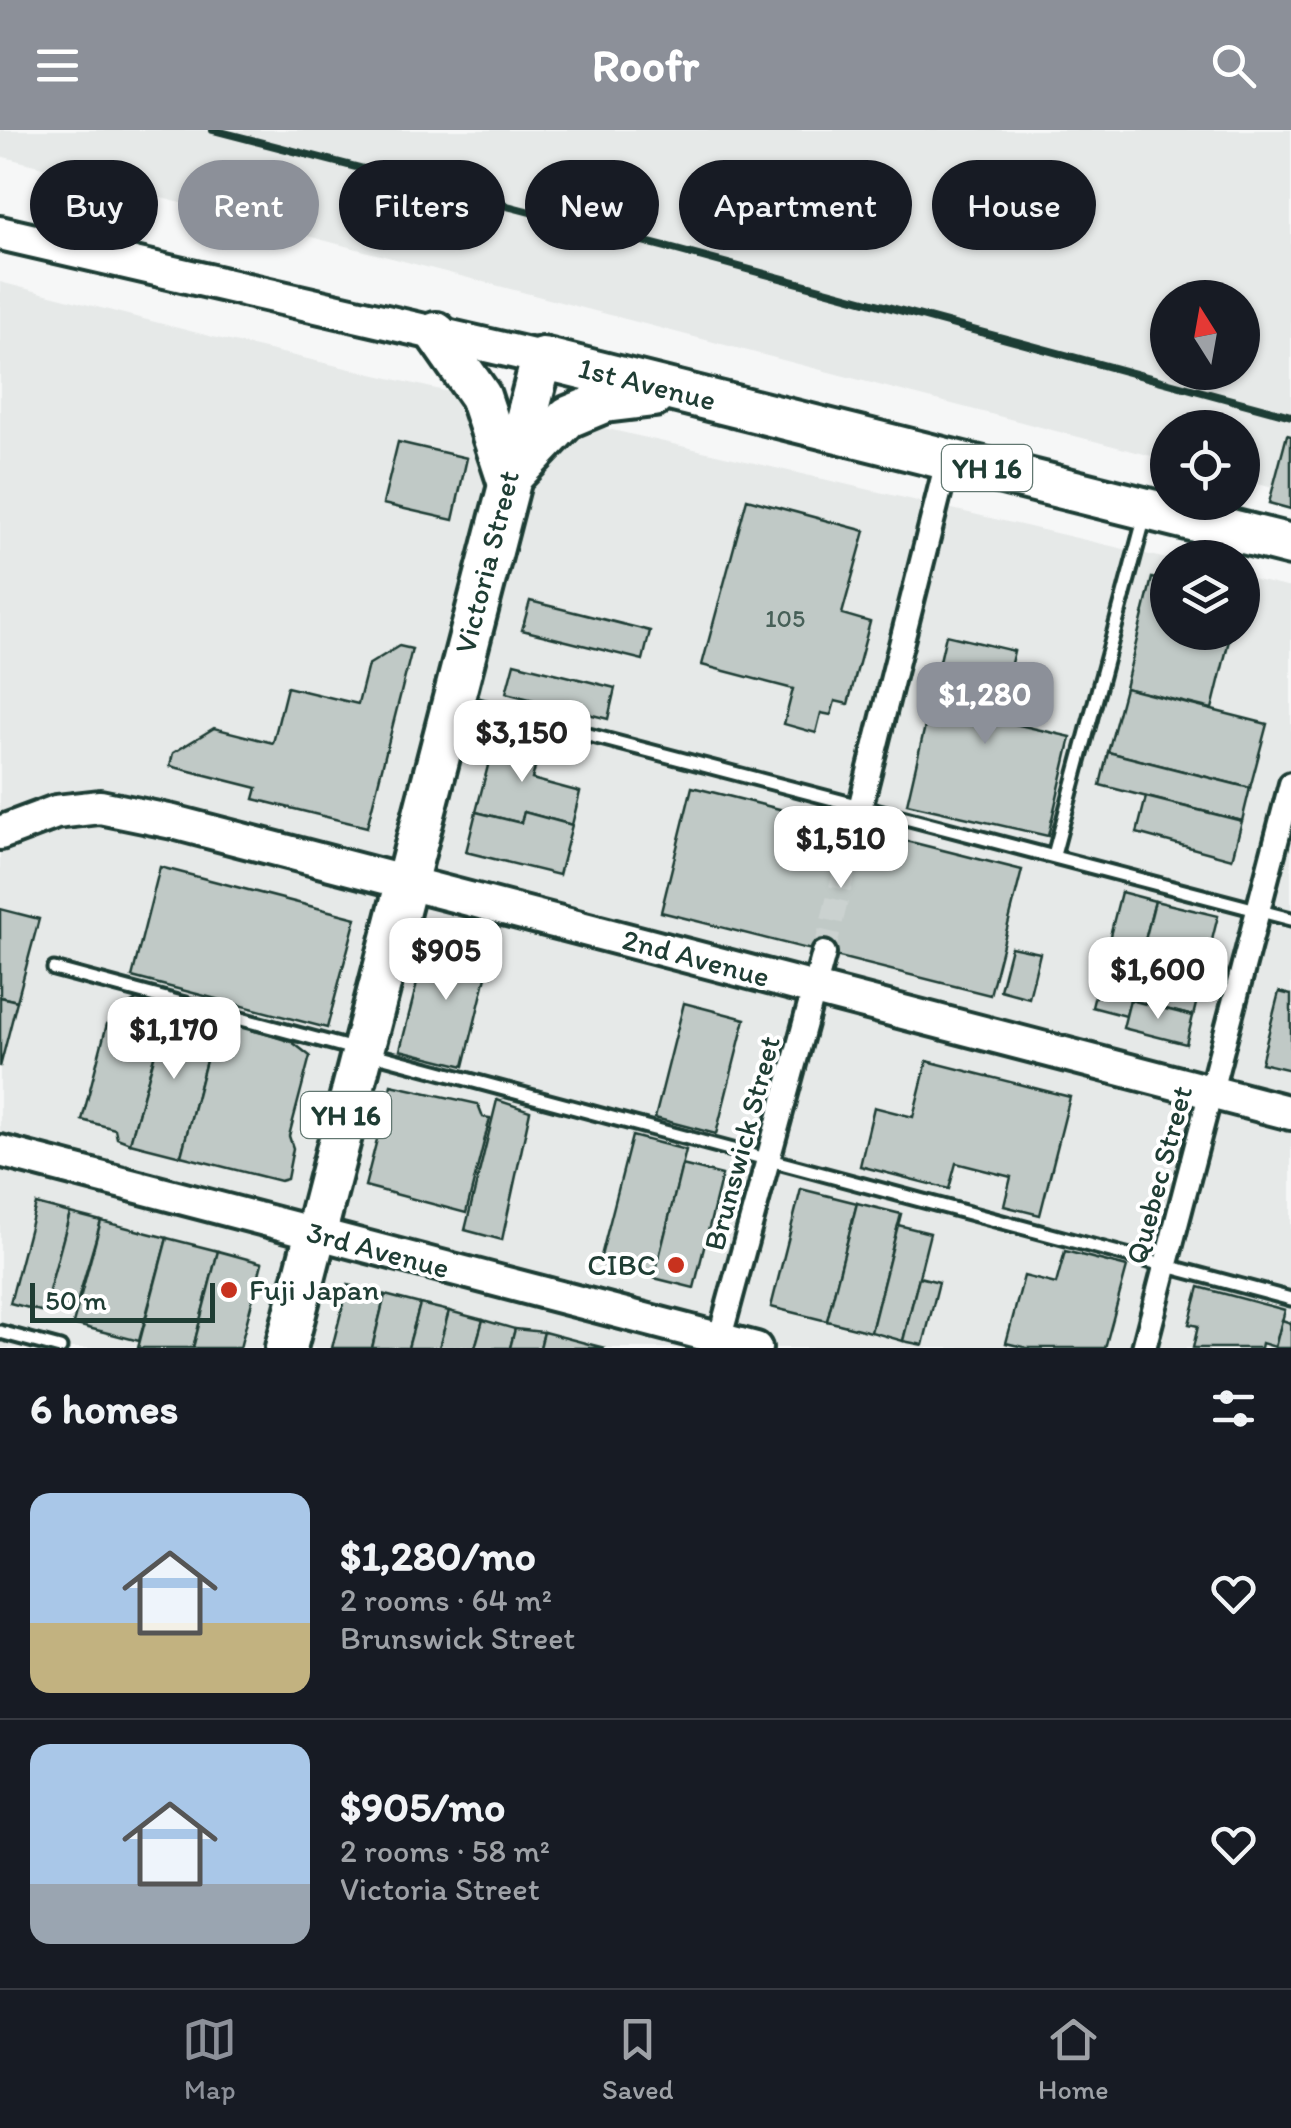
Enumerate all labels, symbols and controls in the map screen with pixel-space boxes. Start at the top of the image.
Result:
icon: menu [30,38,85,93]
text: Roofr [592,38,699,92]
icon: search [1206,38,1261,93]
chip: Buy [30,160,158,250]
chip: Rent [178,160,319,250]
chip: Filters [339,160,505,250]
chip: New [525,160,659,250]
chip: Apartment [679,160,912,250]
chip: House [932,160,1096,250]
north arrow [1150,280,1260,390]
map controls [1150,280,1260,650]
street label: 1st Avenue [575,349,720,418]
button: locate [1150,410,1260,520]
road number: YH 16 [942,445,1032,491]
street label: Victoria Street [446,467,527,657]
button: layers [1150,540,1260,650]
house number: 105 [765,603,805,633]
pin: $1,280 [904,662,1066,747]
text: $1,280 [939,675,1031,713]
pin: $3,150 [441,700,603,785]
text: $3,150 [476,713,568,751]
pin: $1,510 [760,806,922,891]
text: $1,510 [796,819,886,857]
pin: $905 [387,918,505,1003]
street label: 2nd Avenue [619,920,774,995]
text: $905 [411,931,481,969]
pin: $1,600 [1077,937,1239,1022]
text: $1,600 [1110,950,1206,988]
pin: $1,170 [93,997,255,1082]
text: $1,170 [129,1010,219,1048]
street label: Brunswick Street [695,1031,788,1254]
street label: Quebec Street [1117,1082,1200,1268]
road number: YH 16 [301,1092,391,1138]
street label: 3rd Avenue [303,1213,454,1286]
place label: CIBC [587,1246,656,1283]
marker: CIBC [665,1254,687,1276]
place label: Fuji Japan [249,1271,379,1308]
scale bar [30,1278,215,1322]
marker: Fuji Japan [218,1279,240,1301]
text: 50 m [45,1283,107,1317]
icon: filters [1206,1381,1261,1436]
text: 6 homes [30,1383,178,1434]
text: $1,280/mo [340,1530,536,1581]
icon: home [110,1533,230,1653]
icon: heart [1206,1566,1261,1621]
text: 2 rooms · 64 m² [340,1581,552,1619]
text: Brunswick Street [340,1619,575,1657]
text: $905/mo [340,1781,505,1832]
icon: home [110,1784,230,1904]
icon: heart [1206,1817,1261,1872]
text: 2 rooms · 58 m² [340,1832,550,1870]
text: Victoria Street [340,1870,540,1908]
tab: Map [182,2012,237,2106]
tab: Saved [602,2012,673,2106]
tab: Home [1038,2012,1109,2106]

